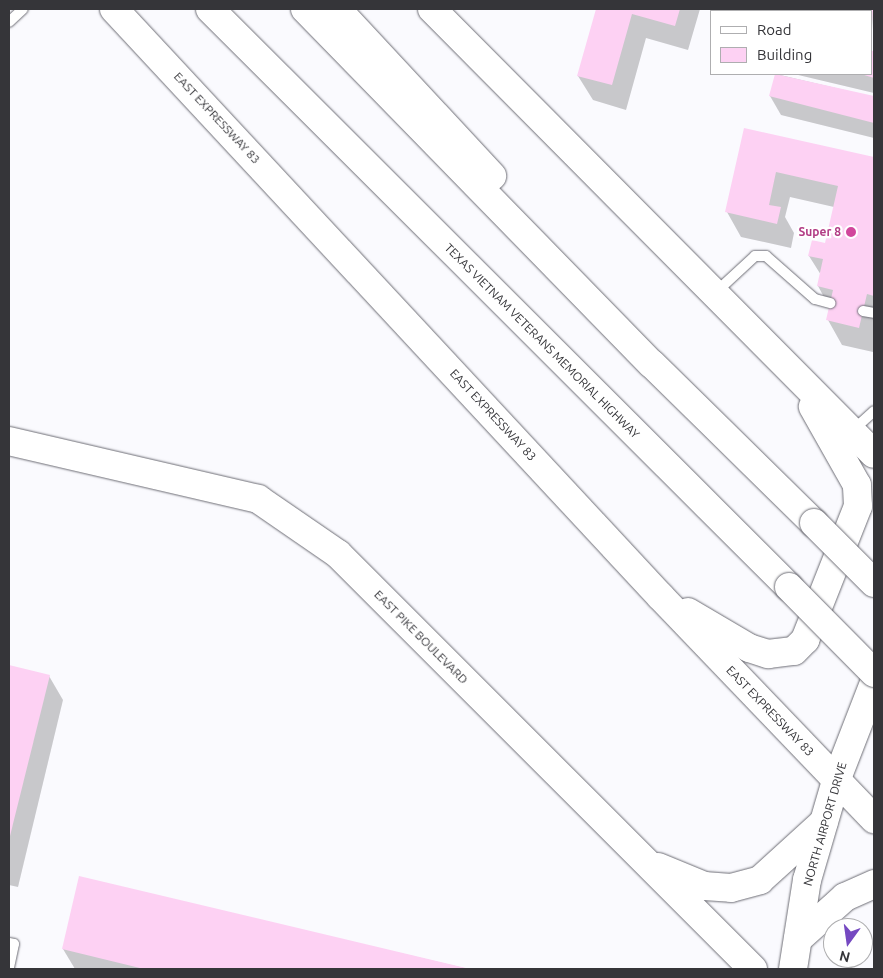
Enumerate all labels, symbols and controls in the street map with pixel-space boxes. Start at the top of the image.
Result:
legend [710,10,873,75]
text: Road [757,21,792,38]
text: Building [757,46,812,63]
street label: EAST EXPRESSWAY 83 [171,69,263,167]
place label: Super 8 [799,225,841,239]
marker: Super 8 [845,226,857,238]
street label: TEXAS VIETNAM VETERANS MEMORIAL HIGHWAY [442,241,642,441]
street label: EAST EXPRESSWAY 83 [447,366,539,464]
street label: EAST PIKE BOULEVARD [371,587,471,687]
street label: EAST EXPRESSWAY 83 [723,663,817,759]
street label: NORTH AIRPORT DRIVE [800,760,850,888]
north arrow [823,918,873,968]
text: N [838,948,852,966]

